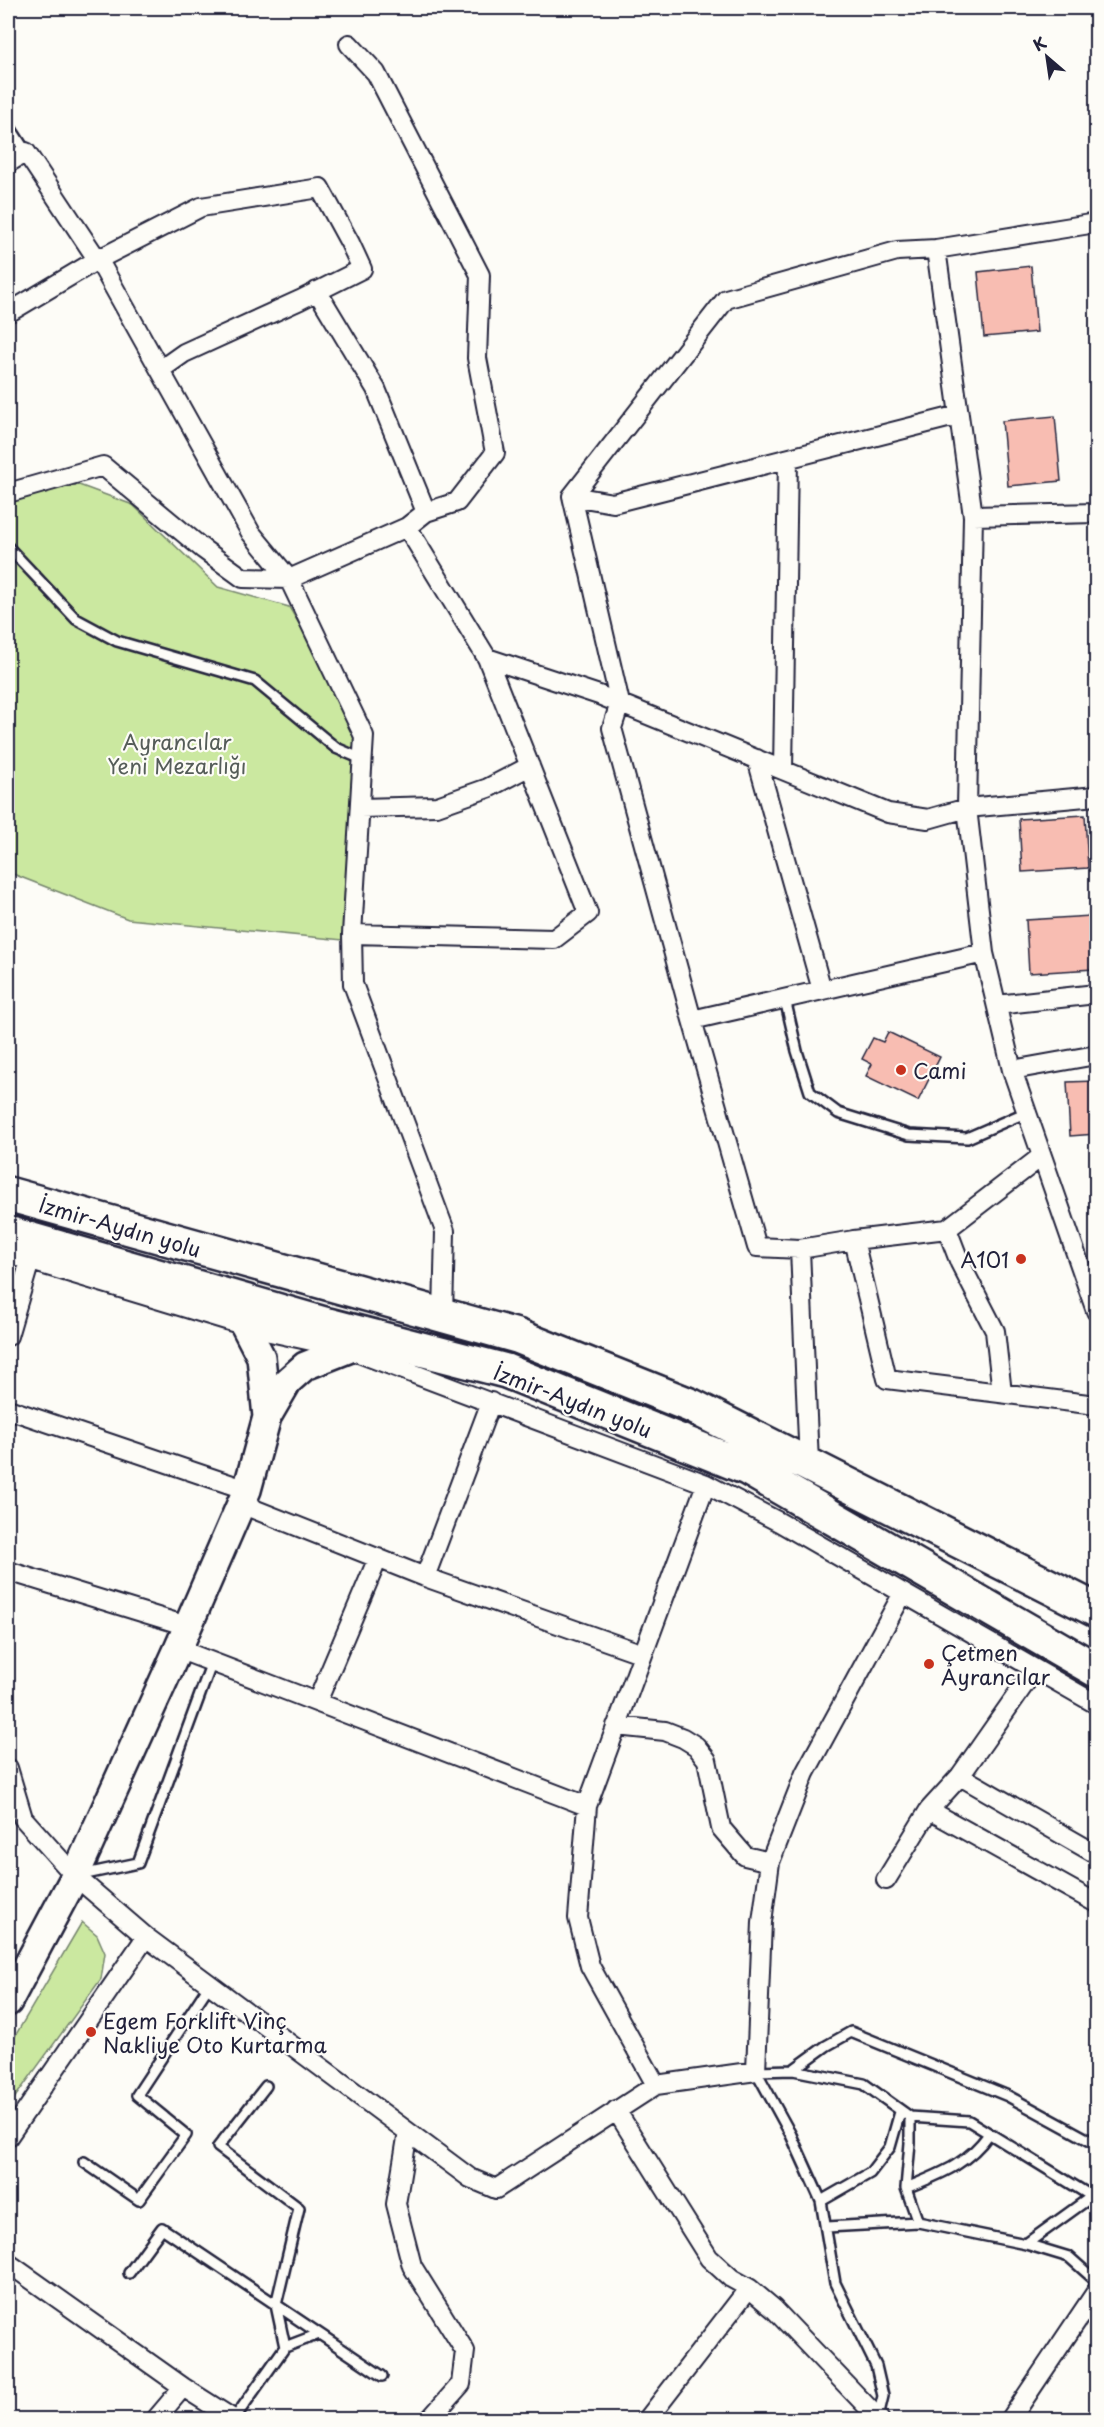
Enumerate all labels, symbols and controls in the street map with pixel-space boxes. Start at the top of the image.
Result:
north arrow [1017,27,1077,87]
text: K [1028,30,1050,56]
park label: Ayrancılar Yeni Mezarlığı [107,725,247,781]
place label: Cami [913,1054,966,1086]
marker: Cami [894,1063,908,1077]
street label: İzmir-Aydın yolu [35,1188,205,1264]
place label: A101 [960,1243,1009,1275]
marker: A101 [1014,1252,1028,1266]
street label: İzmir-Aydın yolu [489,1355,657,1445]
place label: Çetmen Ayrancılar [941,1636,1051,1692]
marker: Çetmen Ayrancılar [922,1657,936,1671]
place label: Egem Forklift Vinç Nakliye Oto Kurtarma [103,2004,328,2060]
marker: Egem Forklift Vinç Nakliye Oto Kurtarma [84,2025,98,2039]

